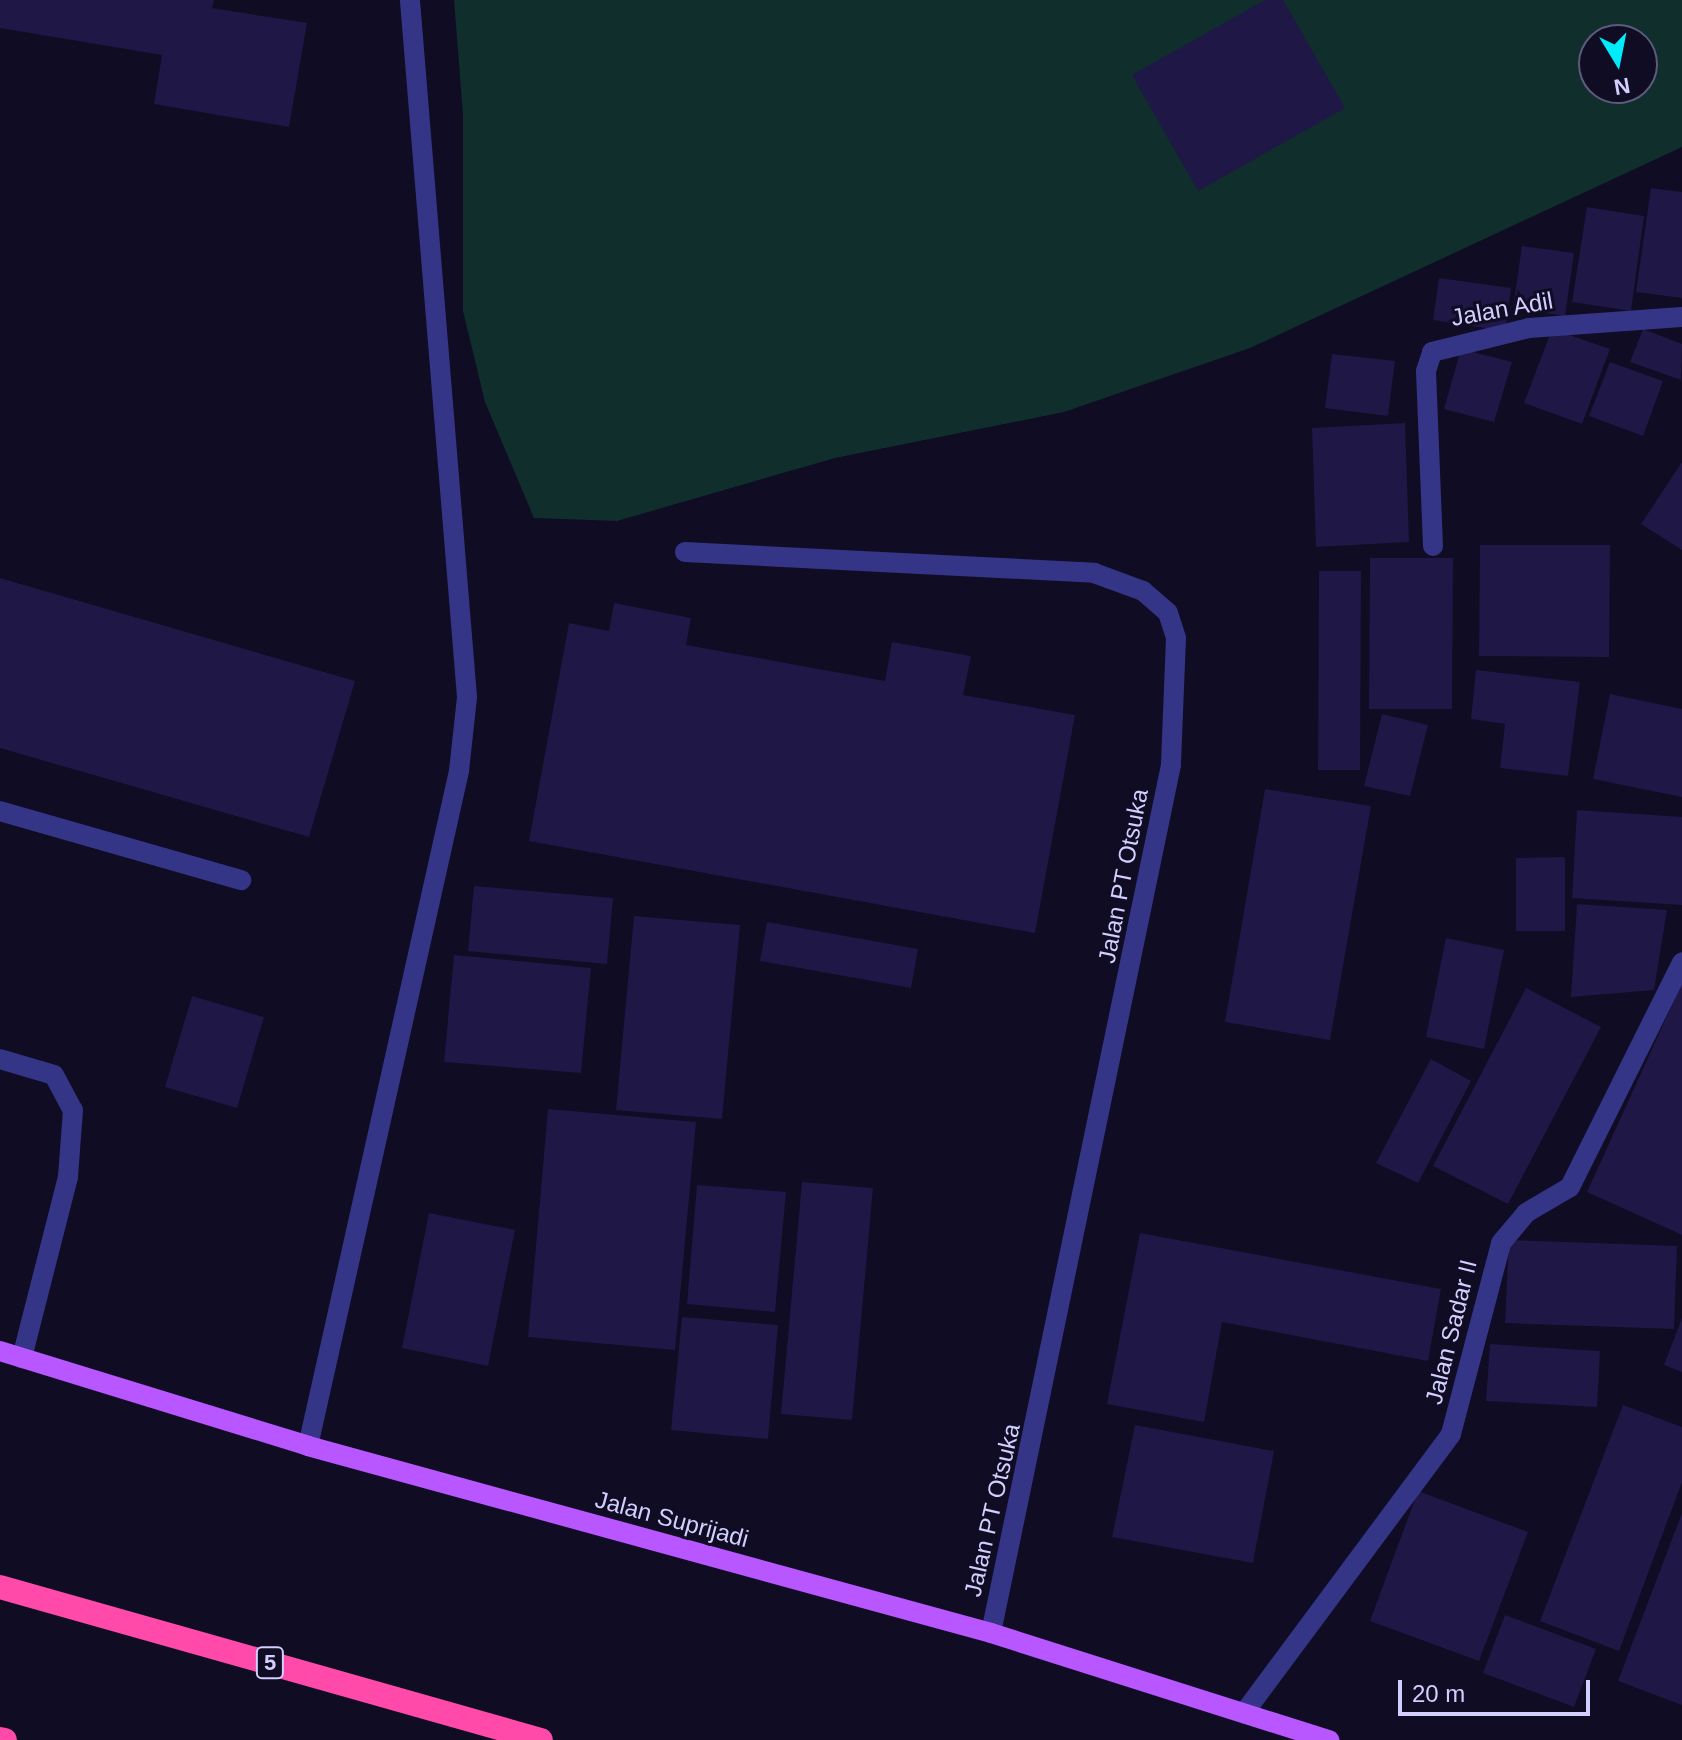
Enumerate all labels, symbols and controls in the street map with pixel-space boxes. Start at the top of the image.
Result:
north arrow [1578,24,1658,104]
text: N [1612,72,1632,100]
street label: Jalan Adil [1448,286,1556,332]
street label: Jalan PT Otsuka [1092,786,1154,966]
street label: Jalan Sadar II [1419,1257,1483,1407]
street label: Jalan PT Otsuka [958,1420,1026,1600]
street label: Jalan Suprijadi [592,1485,752,1553]
road number: 5 [254,1645,286,1681]
scale bar [1402,1664,1594,1714]
text: 20 m [1412,1680,1465,1707]

